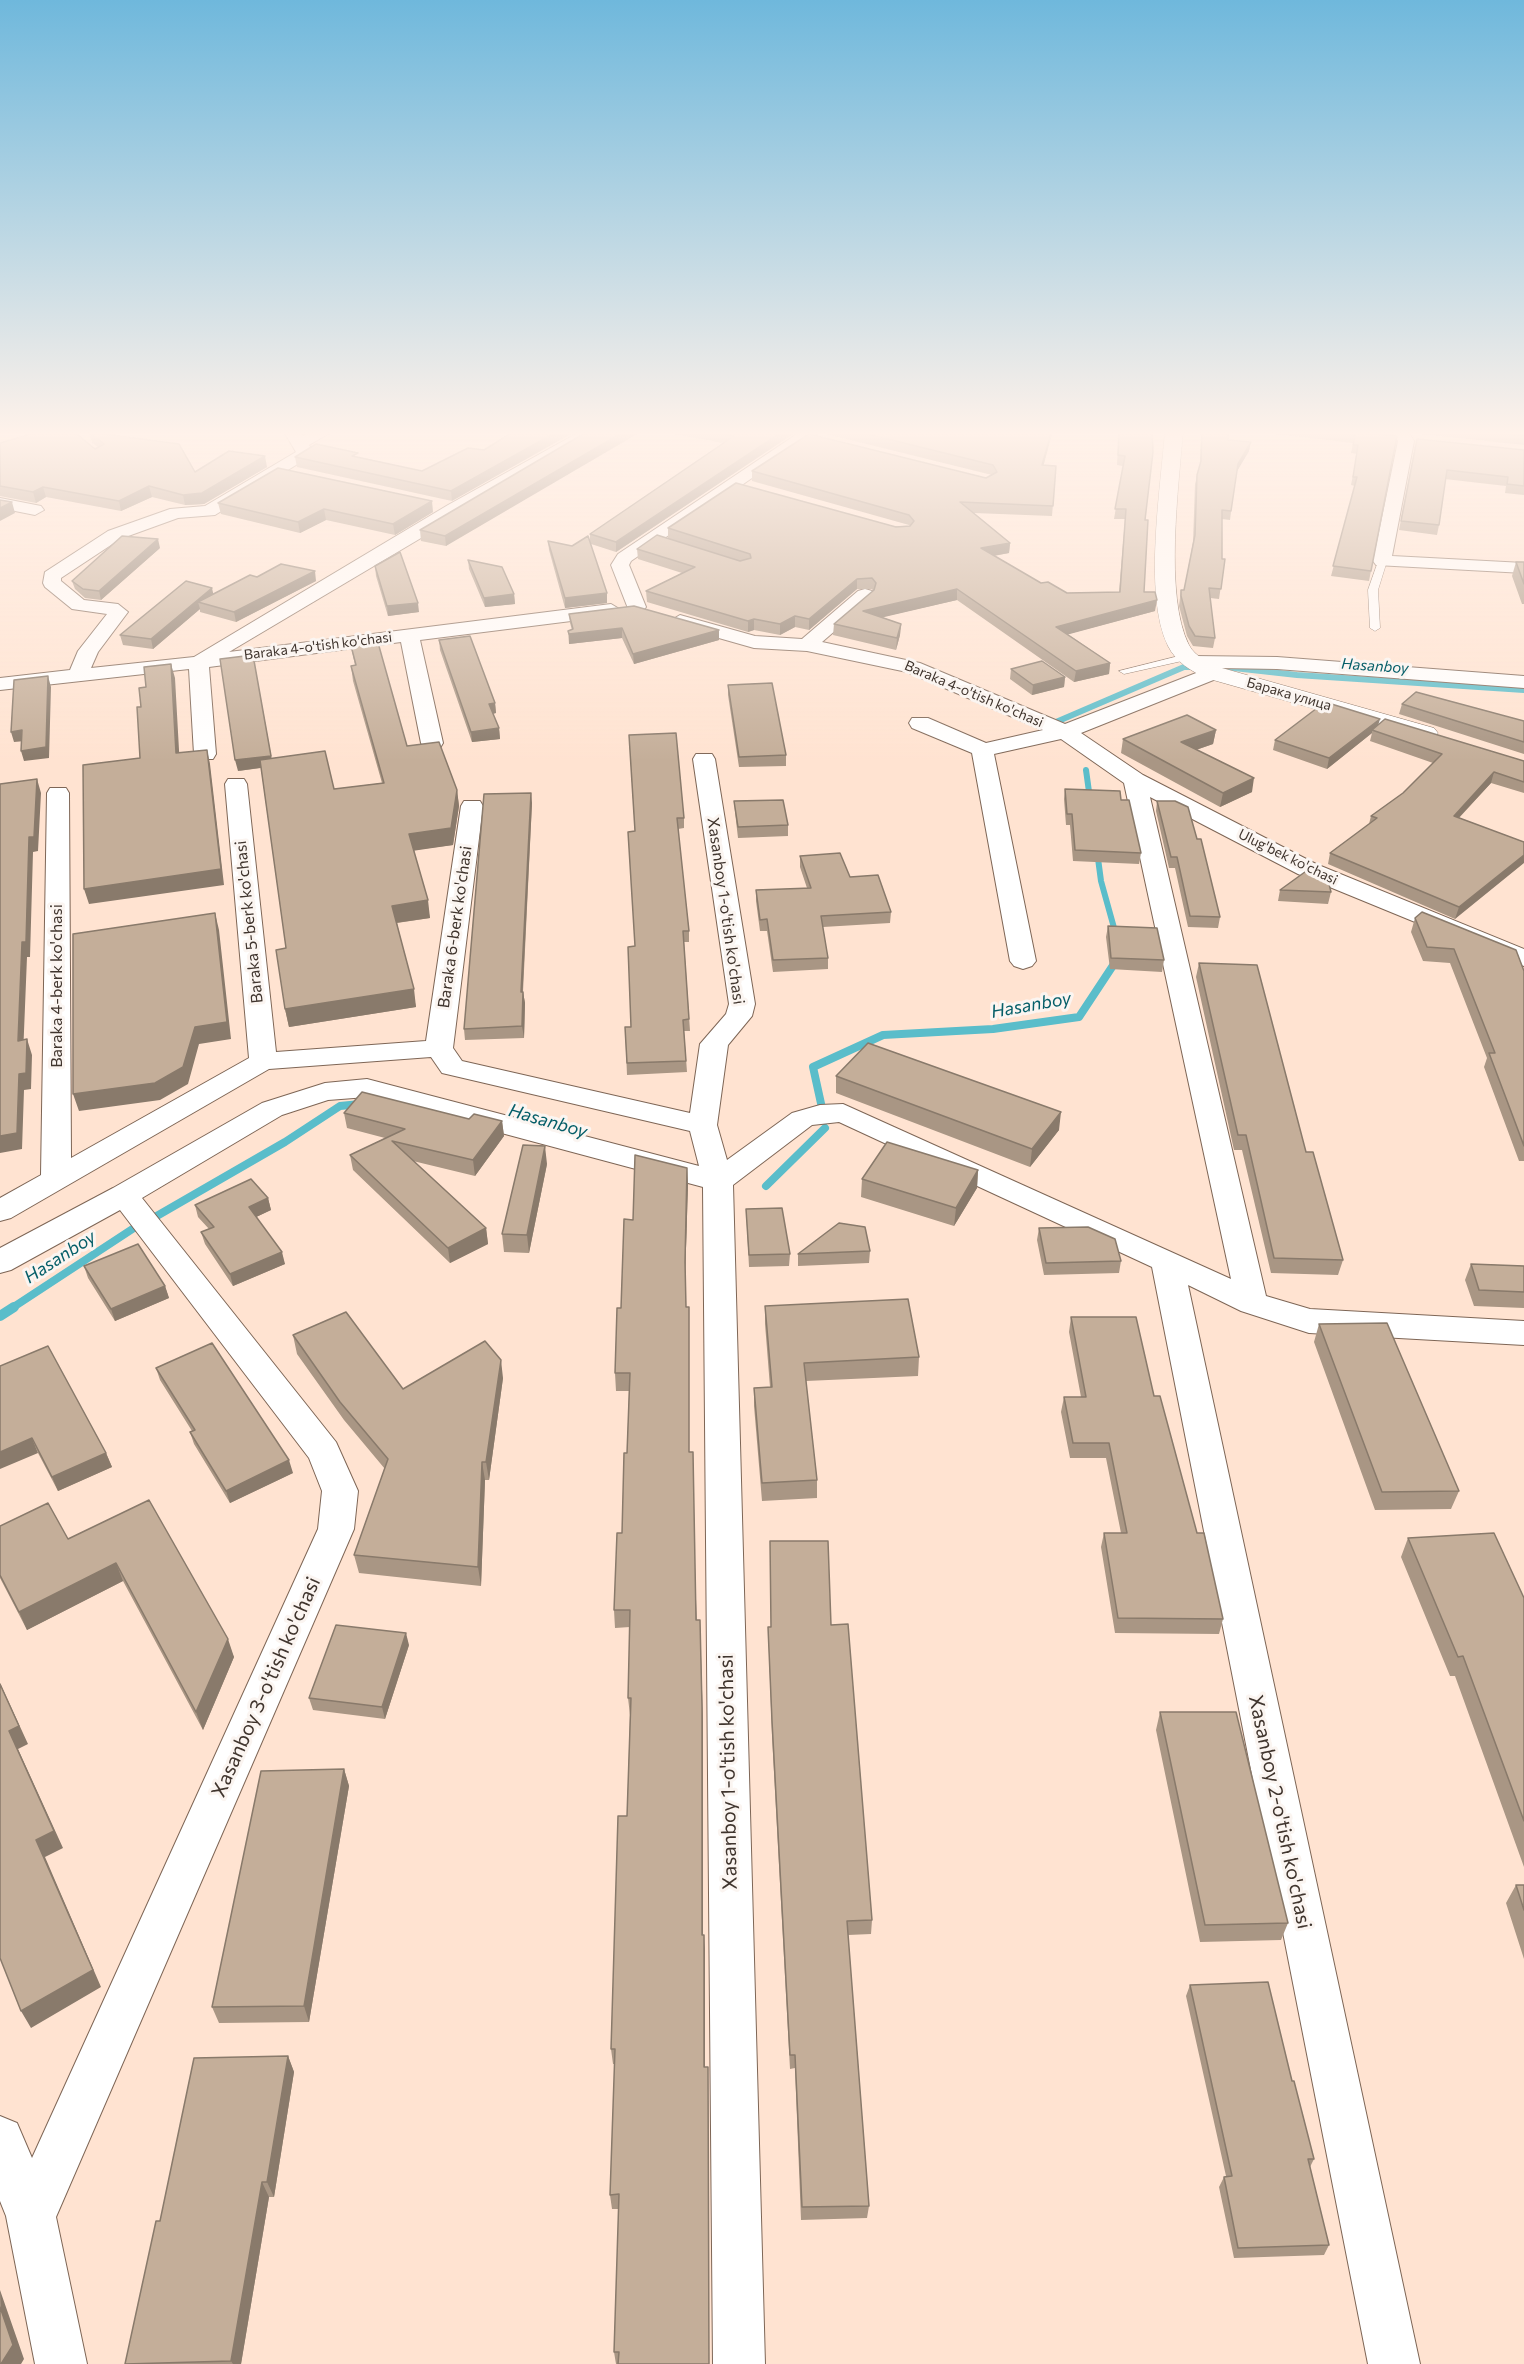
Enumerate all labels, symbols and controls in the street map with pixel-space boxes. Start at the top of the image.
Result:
street label: Baraka 4-o'tish ko'chasi [243,629,393,663]
water label: Hasanboy [1341,655,1409,677]
street label: Baraka 4-o'tish ko'chasi [902,657,1046,731]
street label: Барака улица [1245,674,1333,714]
street label: Xasanboy 1-o'tish ko'chasi [703,816,749,1006]
street label: Ulug'bek ko'chasi [1235,826,1341,888]
street label: Baraka 5-berk ko'chasi [231,840,267,1004]
street label: Baraka 6-berk ko'chasi [434,845,476,1009]
street label: Baraka 4-berk ko'chasi [47,904,67,1068]
water label: Hasanboy [989,987,1073,1023]
water label: Hasanboy [506,1099,590,1143]
water label: Hasanboy [20,1226,100,1288]
street label: Xasanboy 3-o'tish ko'chasi [207,1573,325,1801]
street label: Xasanboy 1-o'tish ko'chasi [714,1654,742,1890]
street label: Xasanboy 2-o'tish ko'chasi [1243,1693,1317,1931]

